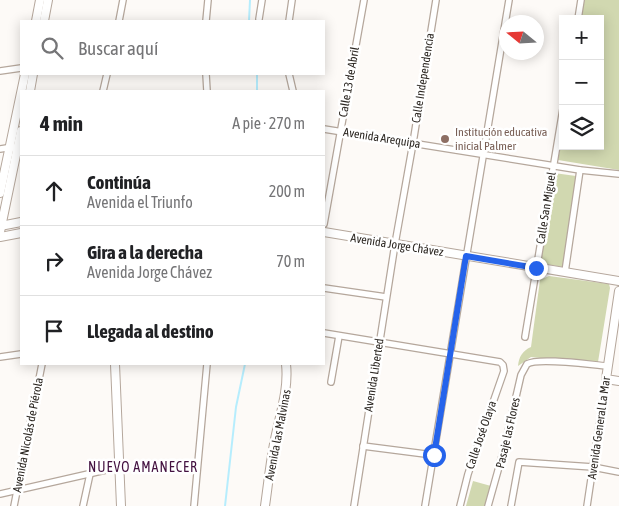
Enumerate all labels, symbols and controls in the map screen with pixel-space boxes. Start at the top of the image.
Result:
north arrow [499,15,544,60]
map controls [559,15,604,150]
button: + [559,15,604,60]
search box [20,20,325,75]
street label: Calle Independencia [409,32,437,124]
icon: search [38,34,66,62]
text: Buscar aquí [78,37,158,59]
street label: Calle 13 de Abril [336,45,362,118]
button: − [559,60,604,105]
button: layers [559,105,604,150]
text: 4 min [40,111,83,135]
text: A pie · 270 m [232,114,305,132]
street label: Avenida Arequipa [342,125,422,151]
place label: Institución educativa inicial Palmer [455,125,547,153]
marker: Institución educativa inicial Palmer [439,133,451,145]
street label: Calle San Miguel [533,170,559,245]
text: Continúa [87,171,151,193]
icon: ahead [40,177,68,205]
text: 200 m [269,182,305,200]
text: Avenida el Triunfo [87,193,193,211]
street label: Avenida Jorge Chávez [350,231,445,259]
text: Gira a la derecha [87,241,203,263]
icon: right [40,247,68,275]
text: 70 m [276,252,305,270]
route end [525,257,548,280]
text: Avenida Jorge Chávez [87,263,212,281]
icon: arrive [40,317,68,345]
text: Llegada al destino [87,320,214,342]
street label: Avenida Liberted [361,337,387,413]
street label: Avenida General La Mar [585,375,613,480]
street label: Avenida Nicolás de Piérola [10,376,46,494]
street label: Avenida las Malvinas [262,388,294,482]
street label: Pasaje las Flores [493,396,523,470]
street label: Calle José Olaya [463,399,499,471]
route start [423,444,446,467]
district label: NUEVO AMANECER [88,459,198,475]

